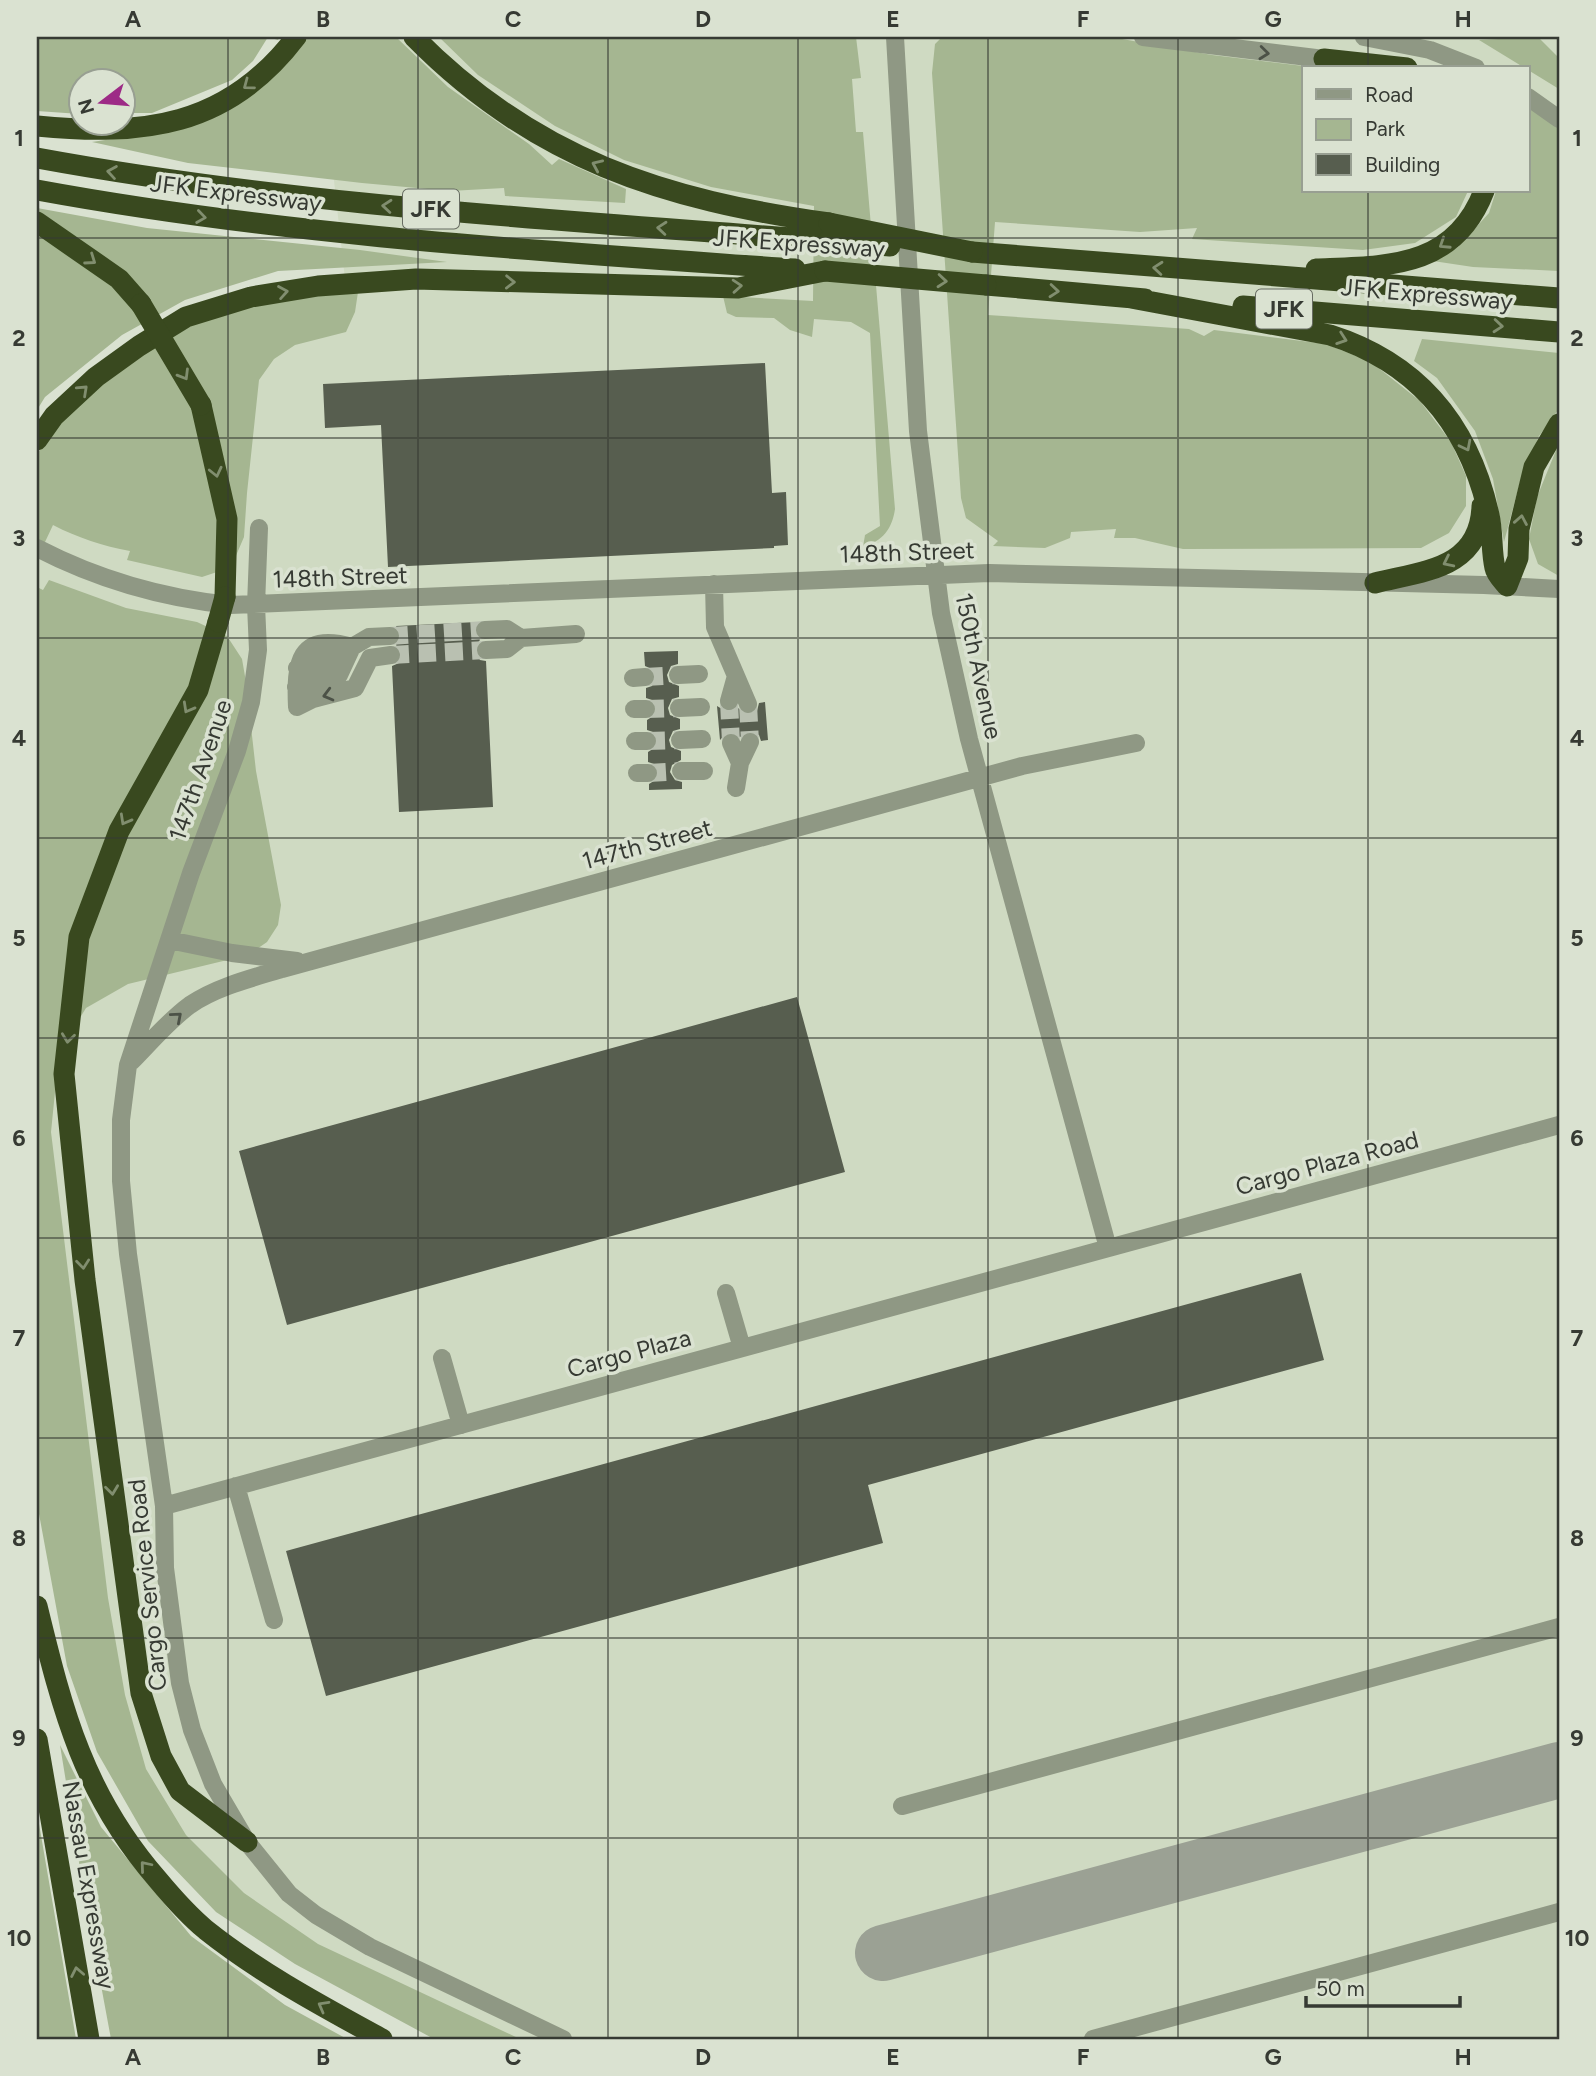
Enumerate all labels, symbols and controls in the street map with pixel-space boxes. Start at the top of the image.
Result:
text: A [125,5,142,33]
text: B [316,5,330,33]
text: C [505,5,522,33]
text: D [695,5,711,33]
text: E [886,5,900,33]
text: F [1077,5,1090,33]
text: G [1264,5,1282,33]
text: H [1454,5,1472,33]
one-way arrow [1259,45,1270,60]
north arrow [66,66,136,136]
legend [1302,66,1530,192]
one-way arrow [243,77,256,89]
text: Road [1365,82,1413,107]
text: N [73,96,99,117]
text: Park [1365,116,1406,141]
text: 1 [14,124,24,152]
text: 1 [1572,124,1582,152]
text: Building [1365,152,1440,177]
one-way arrow [592,159,604,173]
one-way arrow [107,165,118,180]
street label: JFK Expressway [149,168,324,218]
road number: JFK [403,190,459,229]
one-way arrow [381,198,393,213]
one-way arrow [195,209,207,224]
one-way arrow [657,221,668,236]
street label: JFK Expressway [712,223,886,264]
one-way arrow [1439,236,1452,248]
one-way arrow [83,252,96,264]
one-way arrow [1152,261,1163,276]
street label: JFK Expressway [1340,272,1515,316]
one-way arrow [937,273,948,288]
one-way arrow [505,274,516,289]
one-way arrow [732,279,743,294]
one-way arrow [1049,283,1060,298]
one-way arrow [277,285,289,300]
road number: JFK [1256,290,1312,328]
one-way arrow [1493,318,1504,333]
text: 2 [12,324,26,352]
text: 2 [1570,324,1584,352]
one-way arrow [1335,331,1348,345]
one-way arrow [176,368,189,381]
one-way arrow [75,386,88,398]
one-way arrow [1457,439,1471,451]
one-way arrow [208,465,223,477]
one-way arrow [1513,514,1528,526]
text: 3 [13,524,25,552]
text: 3 [1571,524,1583,552]
street label: 148th Street [839,535,975,569]
one-way arrow [1443,553,1456,567]
street label: 148th Street [272,560,408,594]
street label: 150th Avenue [949,590,1009,742]
one-way arrow [322,687,334,701]
street label: 147th Avenue [162,696,238,844]
one-way arrow [183,701,196,713]
text: 4 [12,724,26,752]
text: 4 [1570,724,1584,752]
one-way arrow [120,813,133,825]
street label: 147th Street [579,813,715,875]
text: 5 [12,924,26,952]
text: 5 [1570,924,1584,952]
one-way arrow [169,1013,182,1025]
one-way arrow [60,1032,75,1044]
text: 6 [12,1124,26,1152]
text: 6 [1570,1124,1584,1152]
street label: Cargo Plaza Road [1232,1125,1422,1201]
one-way arrow [75,1259,90,1270]
street label: Cargo Plaza [564,1323,694,1383]
text: 7 [13,1324,26,1352]
text: 7 [1571,1324,1584,1352]
street label: Cargo Service Road [121,1478,173,1692]
one-way arrow [105,1484,120,1496]
text: 8 [12,1524,26,1552]
text: 8 [1570,1524,1584,1552]
text: 9 [12,1724,26,1752]
text: 9 [1570,1724,1584,1752]
street label: Nassau Expressway [56,1778,122,1992]
one-way arrow [141,1861,154,1874]
text: 10 [7,1924,31,1952]
text: 10 [1565,1924,1589,1952]
scale bar [1306,1964,1460,2008]
one-way arrow [70,1966,85,1978]
text: 50 m [1316,1976,1365,2001]
one-way arrow [317,2001,330,2014]
text: A [125,2043,142,2071]
text: B [316,2043,330,2071]
text: C [505,2043,522,2071]
text: D [695,2043,711,2071]
text: E [886,2043,900,2071]
text: F [1077,2043,1090,2071]
text: G [1264,2043,1282,2071]
text: H [1454,2043,1472,2071]

